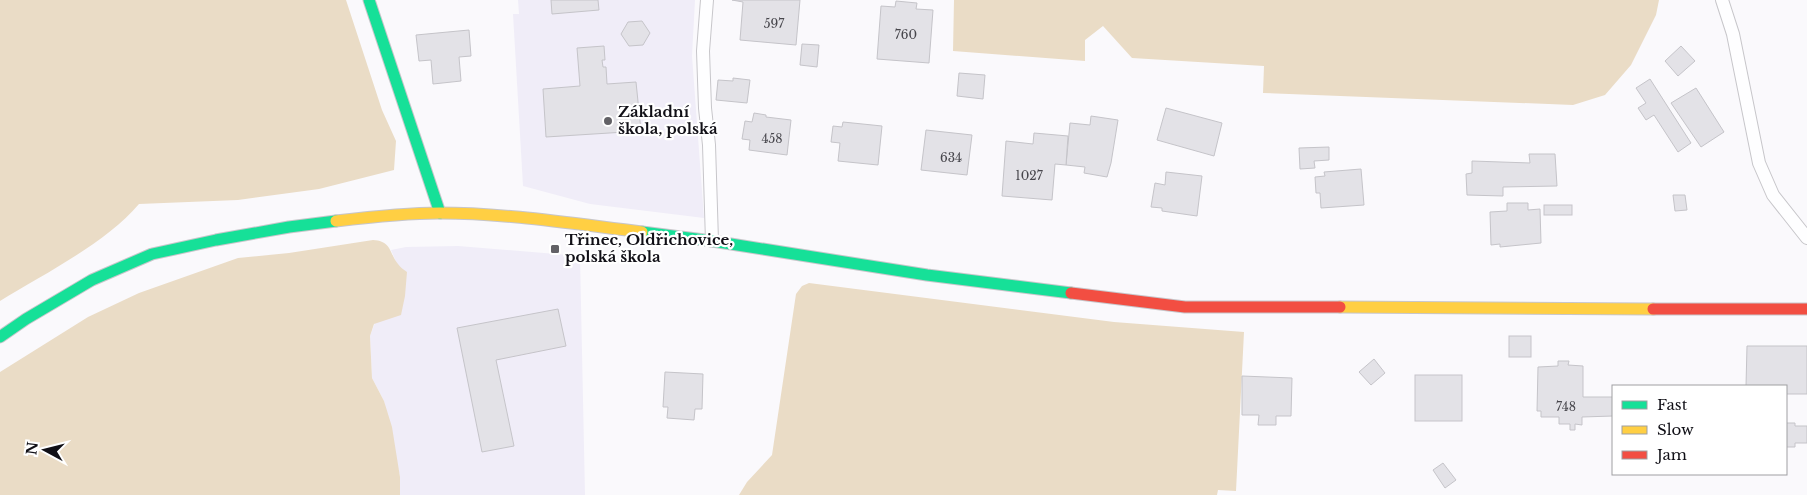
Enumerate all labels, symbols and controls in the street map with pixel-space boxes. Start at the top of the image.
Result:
house number: 597 [764,16,785,31]
house number: 760 [895,27,917,42]
place label: Základní škola, polská [618,102,718,138]
marker: Základní škola, polská [602,115,614,127]
house number: 458 [761,131,783,146]
house number: 634 [940,150,962,165]
house number: 1027 [1015,168,1044,183]
place label: Třinec, Oldřichovice, polská škola [565,230,733,266]
marker: Třinec, Oldřichovice, polská škola [549,243,561,255]
legend [1612,385,1787,475]
text: Fast [1657,395,1688,414]
house number: 748 [1556,399,1576,414]
text: Slow [1657,420,1694,439]
north arrow [20,425,70,475]
text: N [22,441,42,456]
text: Jam [1655,445,1687,464]

